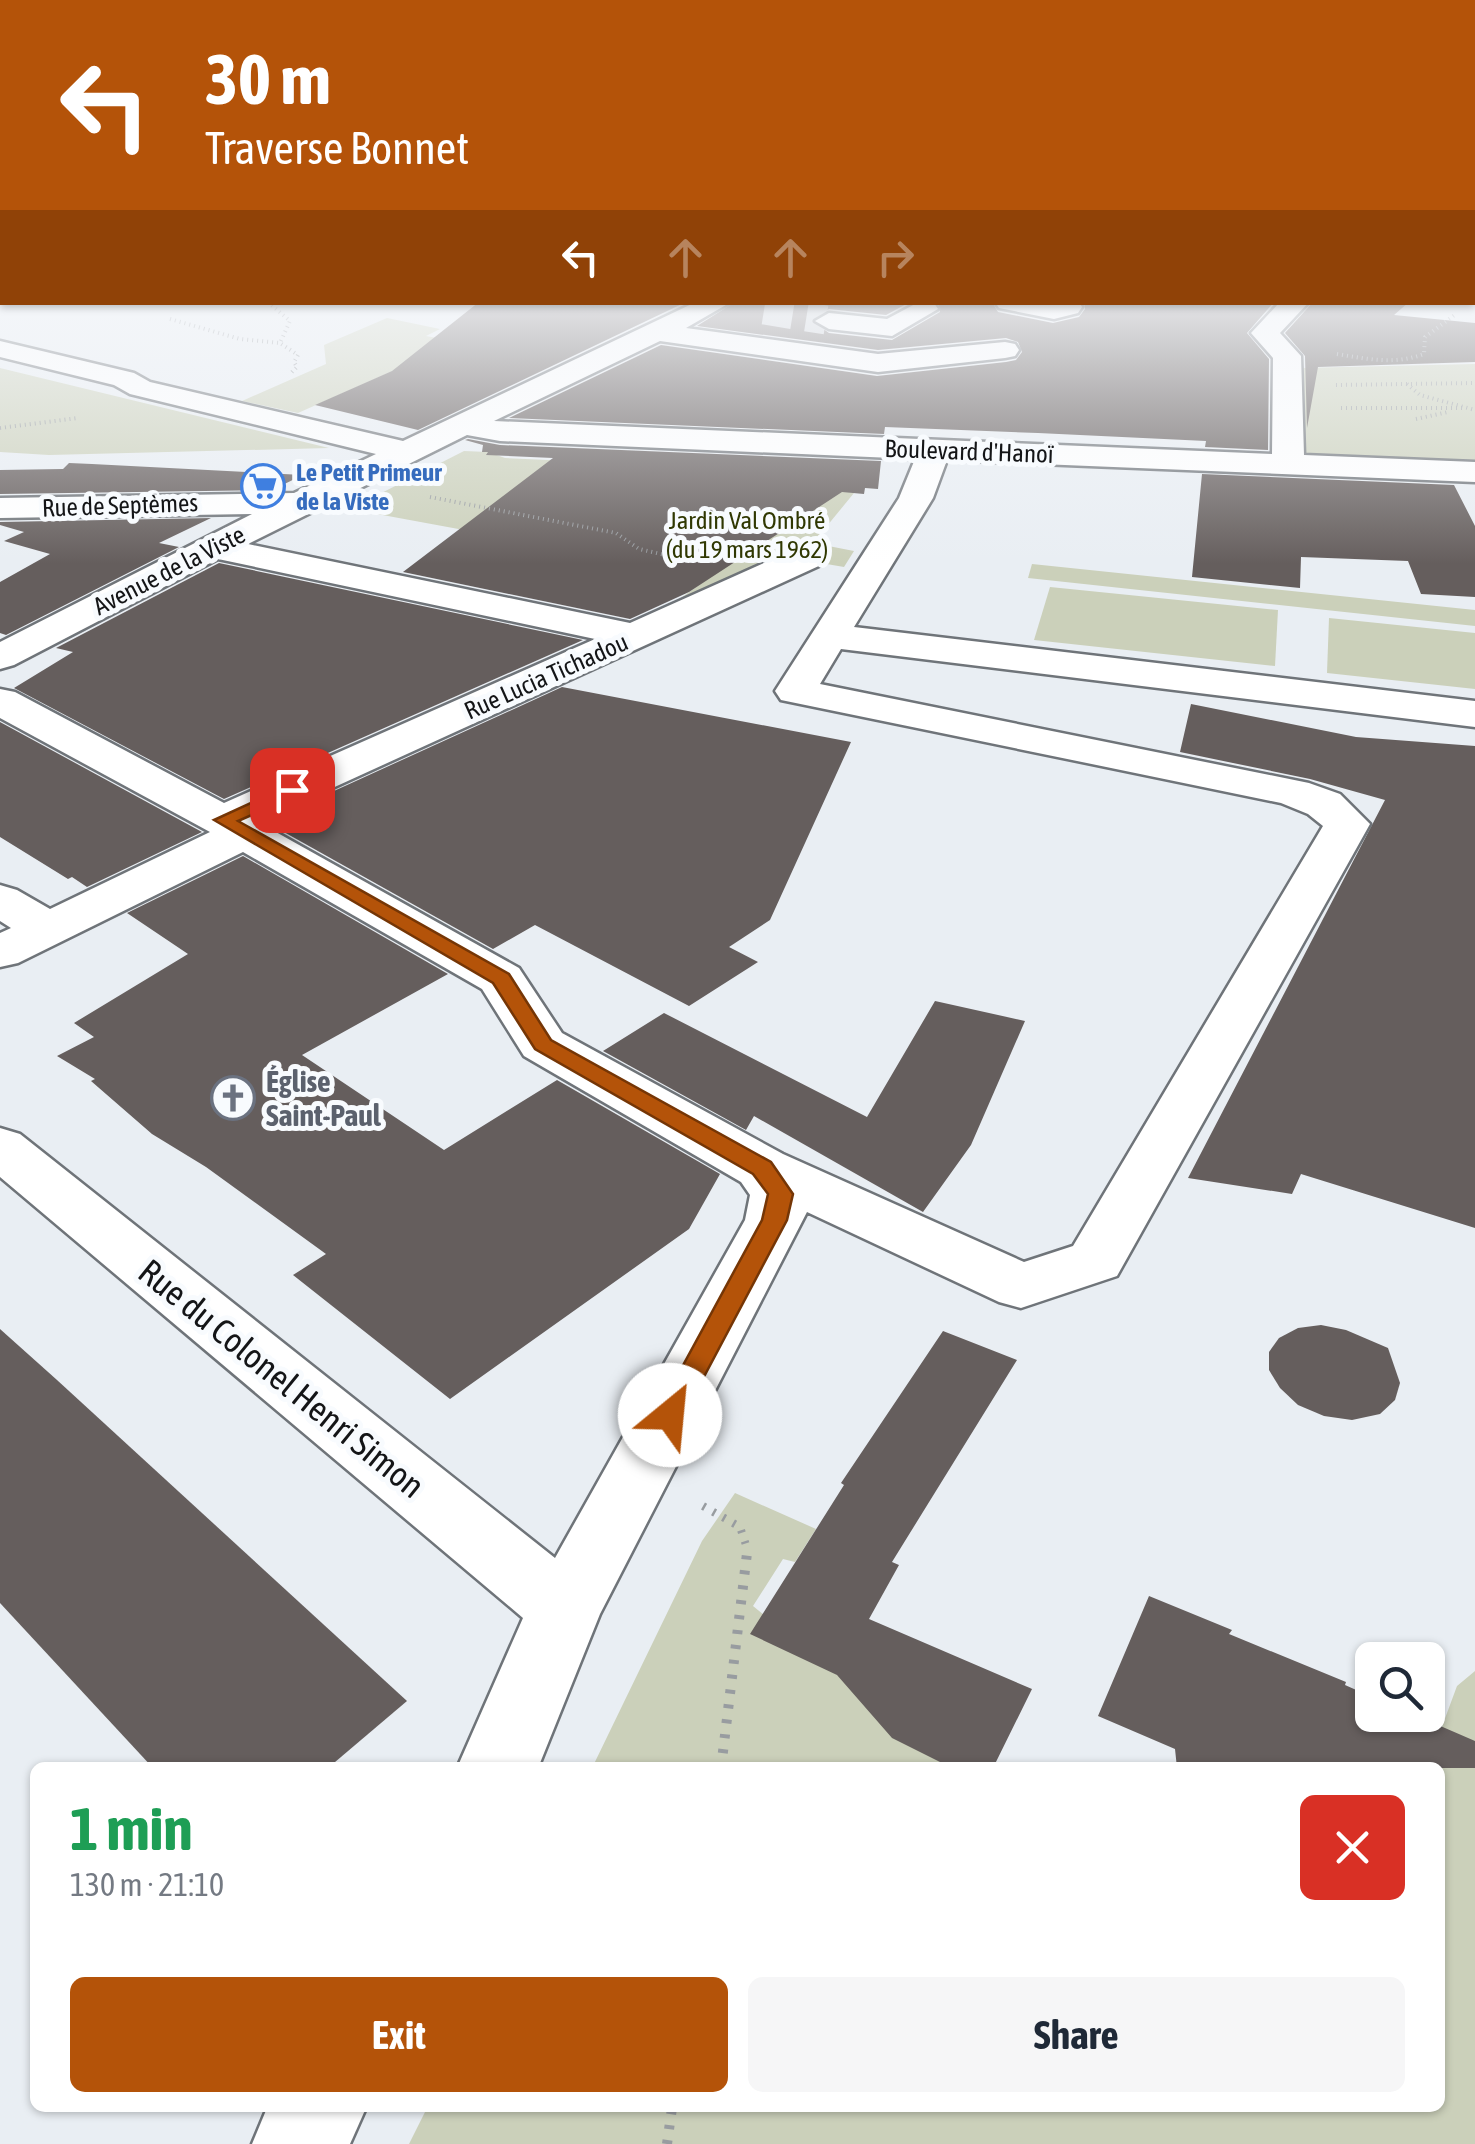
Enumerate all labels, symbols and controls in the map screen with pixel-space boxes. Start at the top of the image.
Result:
text: 30 m [205,39,331,119]
icon: left [40,40,170,170]
text: Traverse Bonnet [205,122,469,174]
icon: left [553,230,608,285]
icon: ahead [658,230,713,285]
icon: ahead [763,230,818,285]
icon: right [868,230,923,285]
street label: Boulevard d'Hanoï [884,434,1054,468]
place label: Le Petit Primeur de la Viste [296,458,442,515]
supermarket icon: Le Petit Primeur de la Viste [240,463,286,509]
street label: Rue de Septèmes [41,488,199,522]
park label: Jardin Val Ombré (du 19 mars 1962) [666,506,828,563]
street label: Avenue de la Viste [89,520,249,620]
street label: Rue Lucia Tichadou [460,627,632,725]
pin [250,748,335,833]
icon: arrive [265,763,320,818]
place label: Église Saint-Paul [266,1064,382,1132]
church icon: Église Saint-Paul [210,1075,256,1121]
street label: Rue du Colonel Henri Simon [131,1251,433,1505]
position arrow [618,1363,722,1467]
map controls [1355,1642,1445,1732]
button: search [1355,1642,1445,1732]
text: 1 min [70,1794,193,1863]
button: close [1300,1795,1405,1900]
text: 130 m · 21:10 [70,1866,224,1903]
button: Exit [70,1977,728,2092]
button: Share [748,1977,1405,2092]

